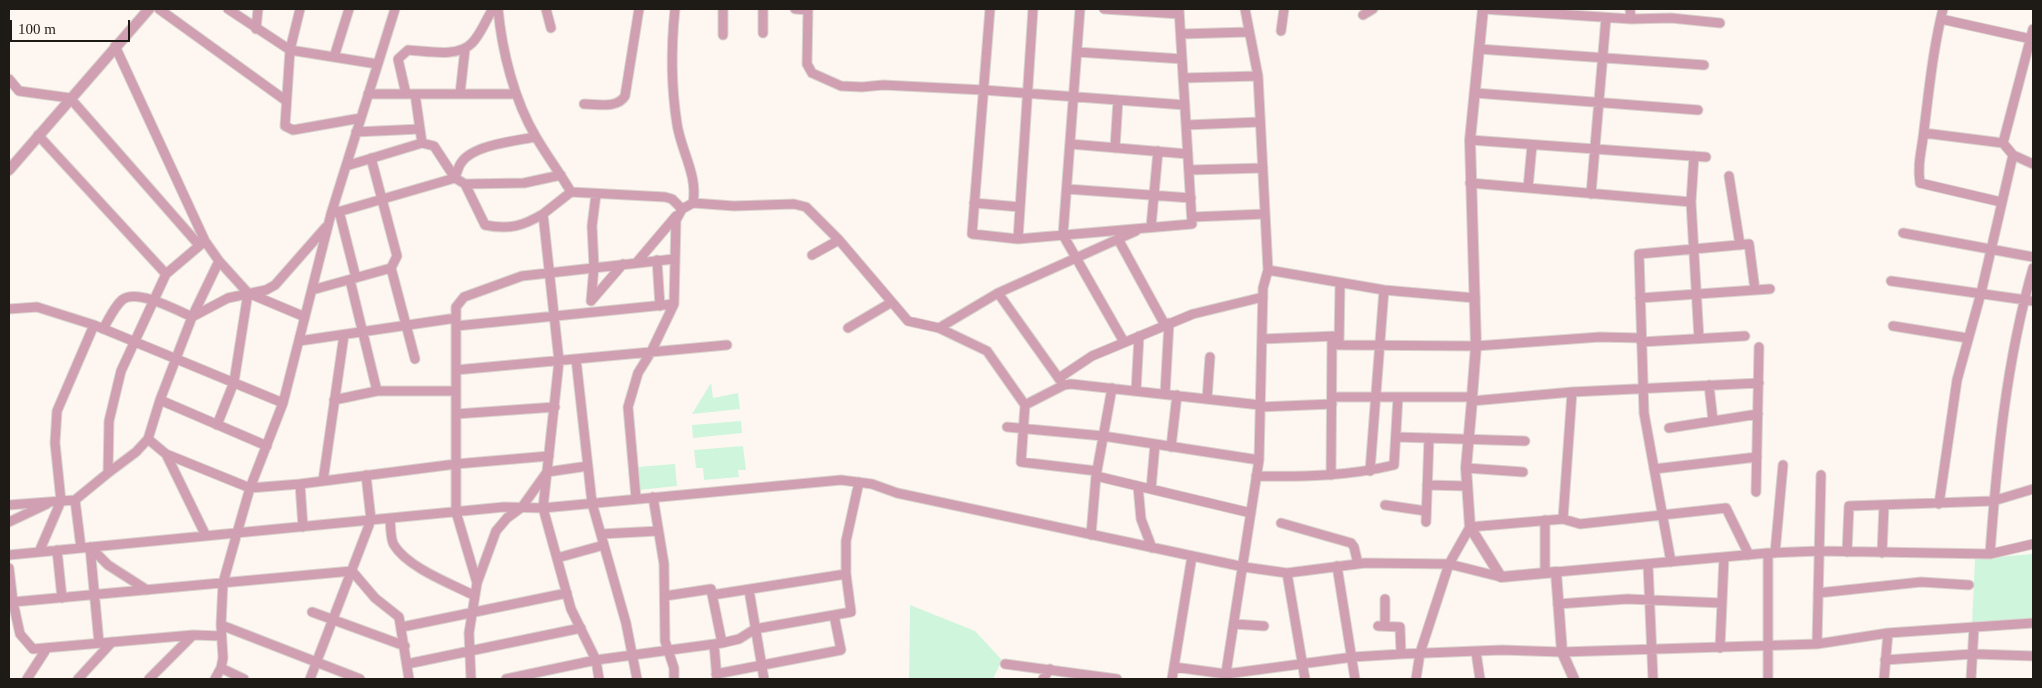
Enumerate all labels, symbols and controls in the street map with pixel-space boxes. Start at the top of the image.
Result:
scale bar [12,10,132,42]
text: 100 m [18,21,56,37]

